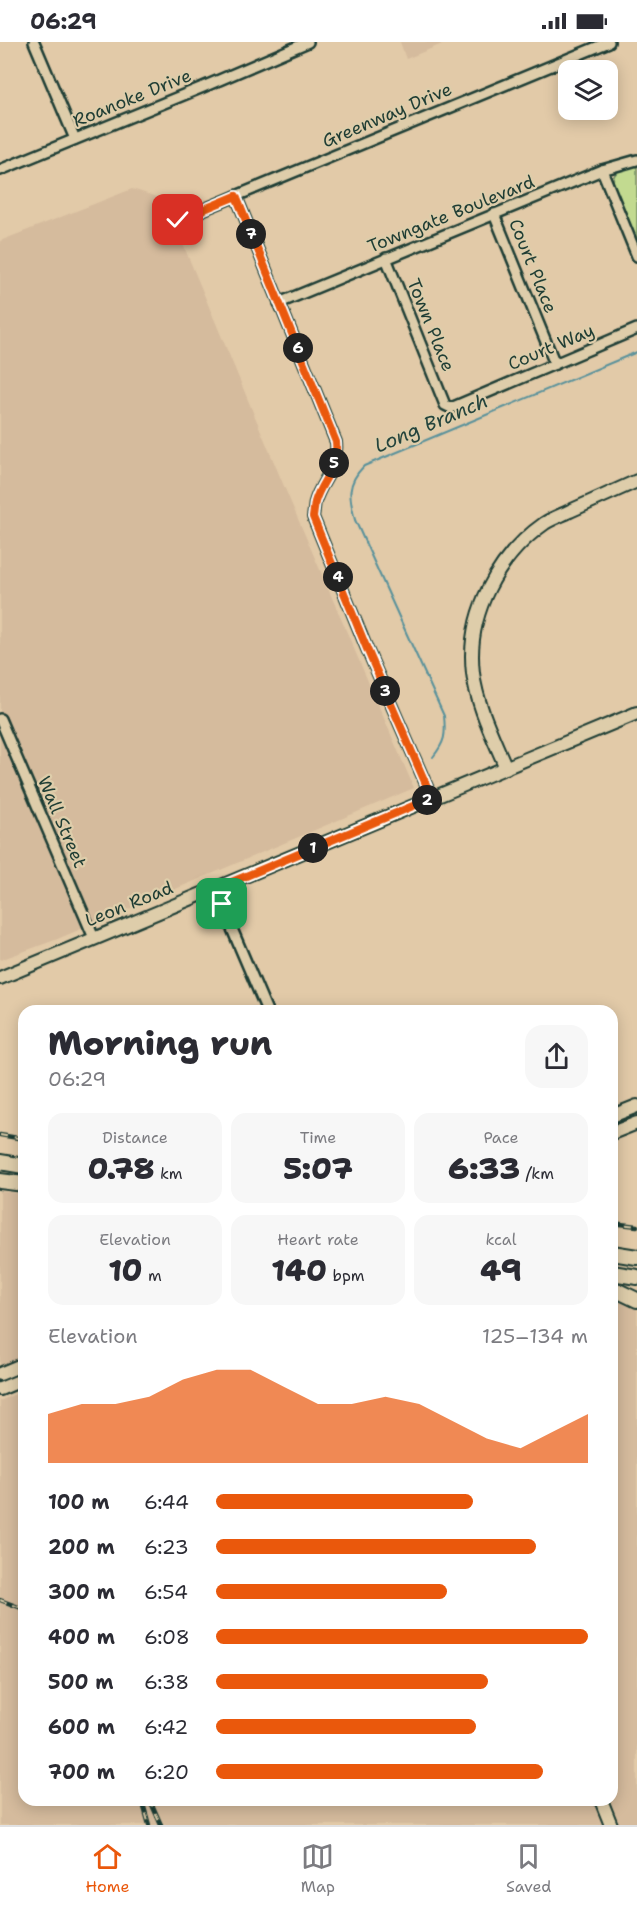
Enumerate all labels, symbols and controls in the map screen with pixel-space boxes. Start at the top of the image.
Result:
text: 06:29 [30,7,97,36]
map controls [558,60,618,120]
button: layers [558,60,618,120]
street label: Roanoke Drive [69,63,195,133]
street label: Greenway Drive [318,77,456,153]
street label: Towngate Boulevard [364,169,538,259]
pin [152,194,203,245]
icon: check [161,203,194,236]
street label: Court Place [503,215,563,317]
pin: 7 [236,219,266,249]
text: 7 [245,223,257,244]
street label: Town Place [401,275,461,375]
street label: Court Way [504,318,598,376]
pin: 6 [283,333,313,363]
text: 6 [292,337,304,358]
water label: Long Branch [370,387,492,459]
pin: 5 [319,448,349,478]
text: 5 [329,452,339,473]
pin: 4 [323,562,353,592]
text: 4 [332,566,344,587]
pin: 3 [370,676,400,706]
text: 3 [379,680,391,701]
street label: Wall Street [32,772,92,872]
pin: 2 [412,785,442,815]
text: 2 [421,789,433,810]
pin: 1 [298,833,328,863]
text: 1 [309,837,317,858]
street label: Leon Road [82,876,176,932]
pin [196,878,247,929]
icon: arrive [205,887,238,920]
text: Morning run [48,1021,272,1066]
button: share [525,1025,588,1088]
text: 06:29 [48,1066,106,1092]
text: Distance [102,1127,168,1148]
text: Time [300,1127,336,1148]
text: Pace [483,1127,519,1148]
text: 0.78 [87,1148,154,1189]
text: 5:07 [283,1148,353,1189]
text: 6:33 [448,1148,520,1189]
text: km [154,1163,183,1184]
text: /km [520,1163,554,1184]
text: Elevation [99,1229,171,1250]
text: Heart rate [277,1229,359,1250]
text: kcal [485,1229,517,1250]
text: 10 [108,1250,142,1291]
text: 140 [271,1250,327,1291]
text: 49 [480,1250,522,1291]
text: m [142,1265,162,1286]
text: bpm [327,1265,365,1286]
text: Elevation [48,1323,138,1349]
text: 125–134 m [482,1323,588,1349]
text: 100 m [48,1489,110,1515]
text: 6:44 [144,1489,189,1515]
text: 200 m [48,1534,115,1560]
text: 6:23 [144,1534,189,1560]
text: 300 m [48,1579,115,1605]
text: 6:54 [144,1579,188,1605]
text: 400 m [48,1624,115,1650]
text: 6:08 [144,1624,190,1650]
text: 500 m [48,1669,114,1695]
text: 6:38 [144,1669,189,1695]
text: 600 m [48,1714,115,1740]
text: 6:42 [144,1714,188,1740]
text: 700 m [48,1759,115,1785]
text: 6:20 [144,1759,189,1785]
tab: Home [86,1840,130,1897]
tab: Map [301,1840,335,1897]
tab: Saved [506,1840,551,1897]

